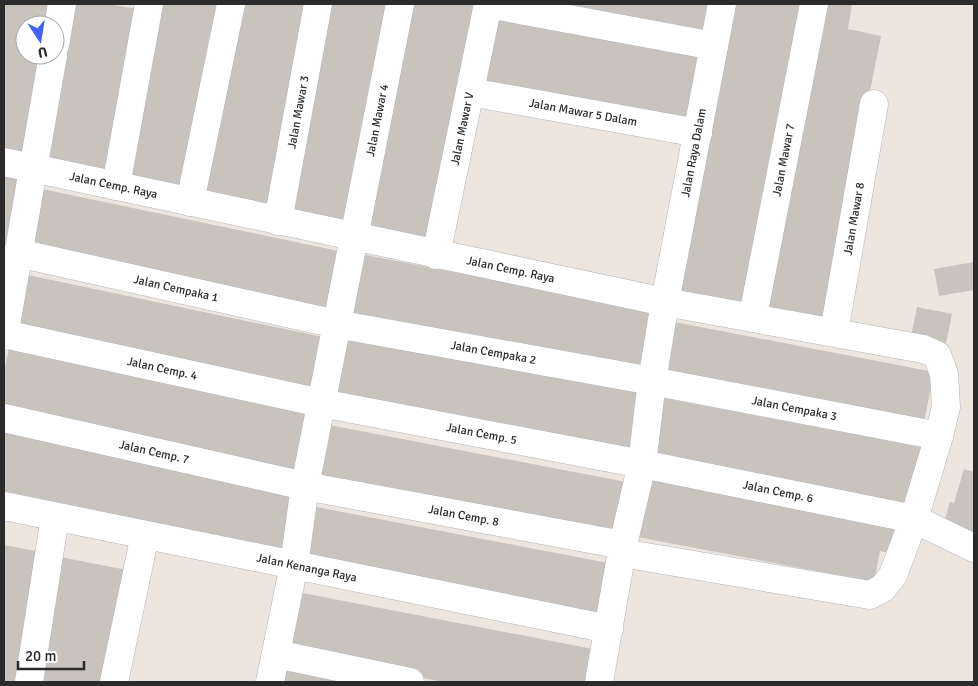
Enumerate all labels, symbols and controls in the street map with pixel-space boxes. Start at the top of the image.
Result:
north arrow [15,15,65,65]
text: U [36,43,49,62]
street label: Jalan Mawar 3 [285,74,313,150]
street label: Jalan Mawar 4 [363,82,392,158]
street label: Jalan Mawar V [448,91,478,167]
street label: Jalan Mawar 5 Dalam [528,96,638,130]
street label: Jalan Raya Dalam [678,107,710,198]
street label: Jalan Mawar 7 [770,122,798,198]
street label: Jalan Cemp. Raya [68,169,159,202]
street label: Jalan Mawar 8 [841,181,868,256]
street label: Jalan Cemp. Raya [465,253,556,286]
street label: Jalan Cempaka 1 [132,272,220,306]
street label: Jalan Cempaka 2 [450,338,537,368]
street label: Jalan Cemp. 4 [126,354,199,384]
street label: Jalan Cempaka 3 [751,393,838,424]
street label: Jalan Cemp. 5 [445,420,518,448]
street label: Jalan Cemp. 7 [118,437,191,468]
street label: Jalan Cemp. 6 [741,478,814,506]
street label: Jalan Cemp. 8 [427,502,500,530]
street label: Jalan Kenanga Raya [255,551,358,586]
scale bar [18,638,84,670]
text: 20 m [25,647,56,665]

